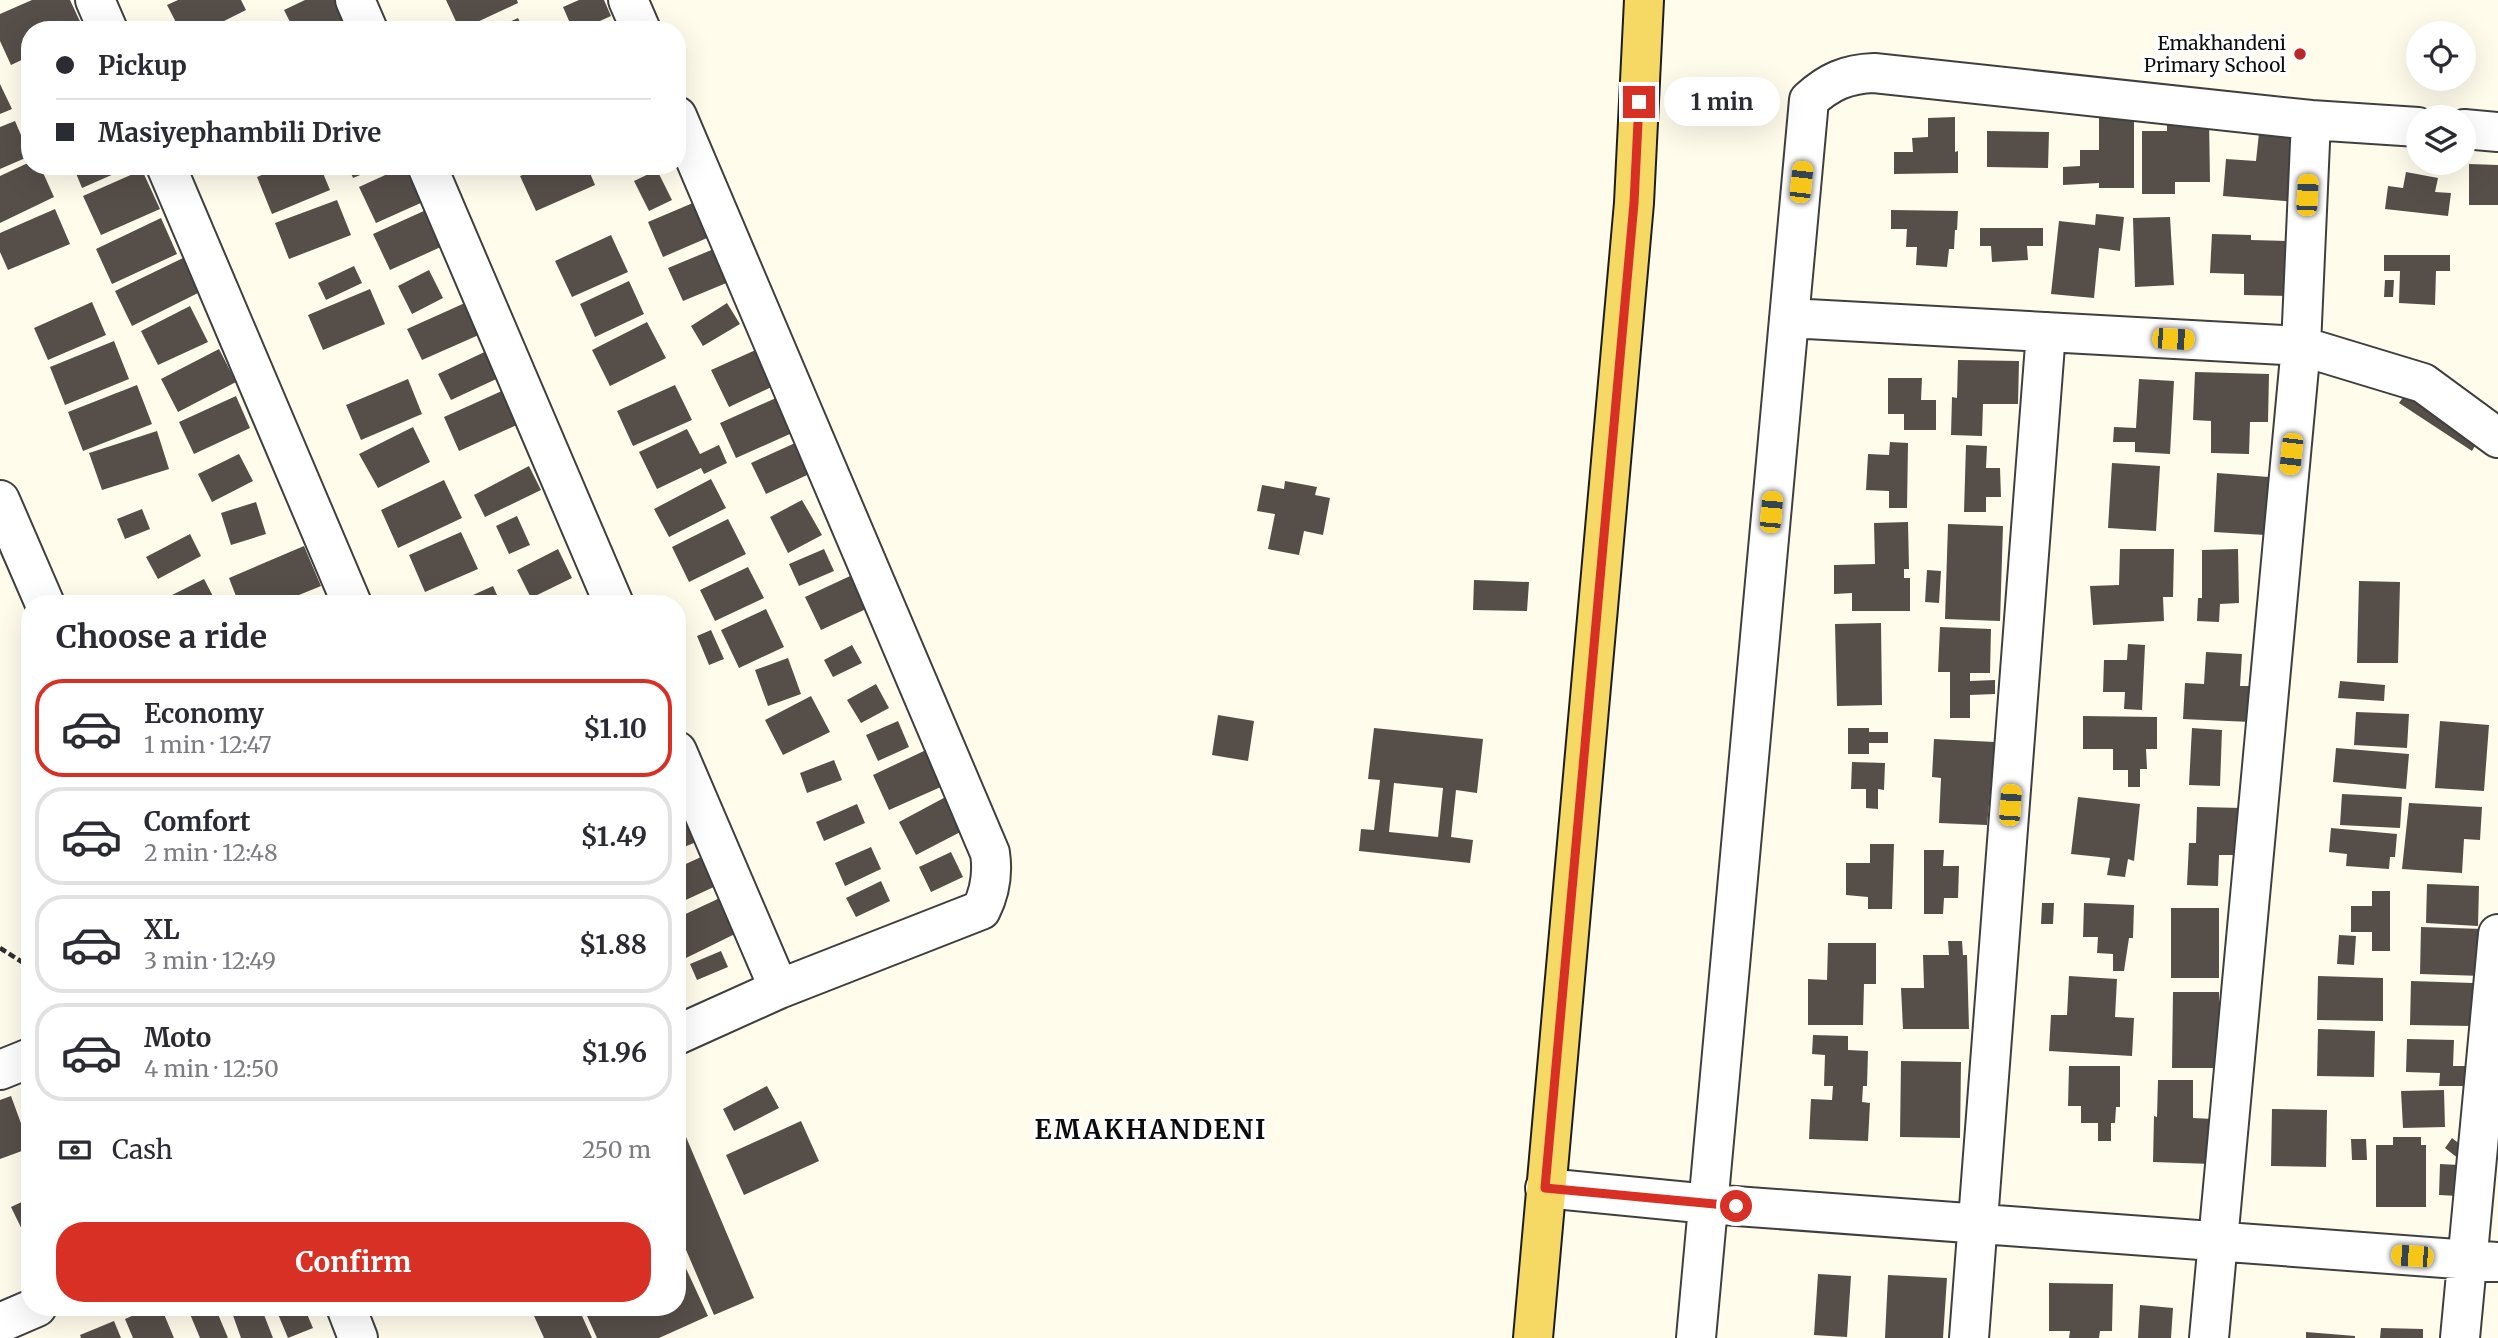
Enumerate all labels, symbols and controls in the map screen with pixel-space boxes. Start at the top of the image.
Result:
map controls [2406,21,2476,175]
button: locate [2406,21,2476,91]
place label: Emakhandeni Primary School [2144,31,2286,77]
marker: Emakhandeni Primary School [2292,46,2308,62]
text: Pickup [98,49,187,82]
callout: 1 min [1664,78,1779,126]
route end [1623,86,1655,118]
text: 1 min [1691,87,1753,116]
button: layers [2406,105,2476,175]
text: Masiyephambili Drive [98,116,381,149]
car [1789,160,1814,204]
car [2296,173,2319,217]
car [2152,327,2195,351]
car [2279,432,2304,476]
car [1759,490,1784,534]
text: Choose a ride [56,617,267,657]
icon: car [60,697,123,760]
text: Economy [144,697,264,730]
text: $1.10 [583,712,647,745]
text: 1 min · 12:47 [144,730,272,759]
car [1999,783,2022,827]
icon: car [60,805,123,868]
text: Comfort [144,805,250,838]
text: $1.49 [580,820,647,853]
text: 2 min · 12:48 [144,838,278,867]
icon: car [60,913,123,976]
text: XL [144,913,180,946]
text: $1.88 [579,928,647,961]
text: 3 min · 12:49 [144,946,276,975]
icon: car [60,1021,123,1084]
text: Moto [144,1021,211,1054]
text: $1.96 [581,1036,647,1069]
text: 4 min · 12:50 [144,1054,279,1083]
district label: EMAKHANDENI [1034,1113,1268,1146]
icon: cash [56,1131,94,1169]
text: Cash [112,1133,173,1166]
text: 250 m [582,1135,651,1164]
route start [1720,1190,1752,1222]
button: Confirm [56,1222,651,1302]
car [2391,1244,2434,1268]

